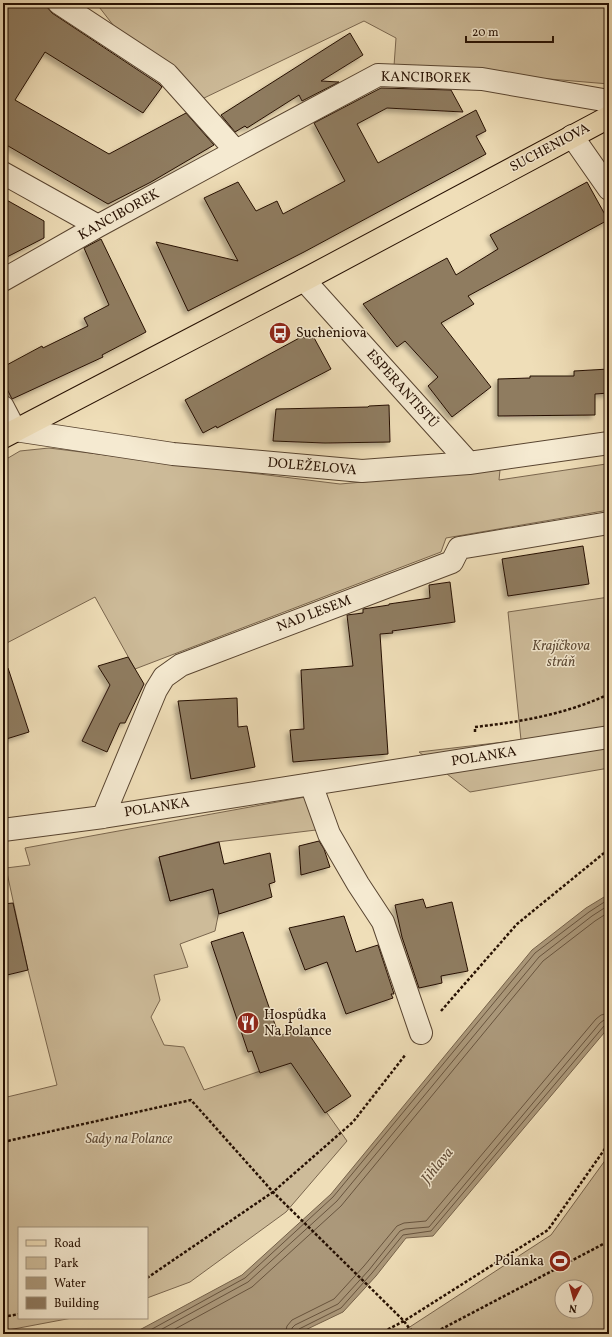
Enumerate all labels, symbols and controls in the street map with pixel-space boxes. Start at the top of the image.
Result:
scale bar [466,18,553,44]
text: 20 m [472,25,499,41]
street label: KANCIBOREK [381,68,472,88]
street label: SUCHENIOVA [507,119,594,177]
street label: KANCIBOREK [75,185,164,245]
bus stop icon: Sucheniova [267,320,293,346]
place label: Sucheniova [296,324,367,343]
street label: ESPERANTISTŮ [361,345,443,433]
street label: DOLEŽELOVA [267,453,358,480]
street label: NAD LESEM [274,591,354,637]
park label: Krajíčkova stráň [532,637,590,672]
street label: POLANKA [450,742,518,772]
street label: POLANKA [123,793,191,823]
place label: Hospůdka Na Polance [264,1006,332,1041]
restaurant icon: Hospůdka Na Polance [235,1010,261,1036]
park label: Sady na Polance [86,1130,172,1149]
water label: Jihlava [416,1143,459,1190]
legend [18,1227,148,1319]
text: Road [54,1236,81,1252]
sports icon: Polanka [547,1248,573,1274]
place label: Polanka [495,1252,544,1271]
text: Park [54,1256,79,1272]
text: Water [54,1276,86,1292]
north arrow [554,1279,594,1319]
text: Building [54,1296,99,1312]
text: N [568,1300,578,1315]

